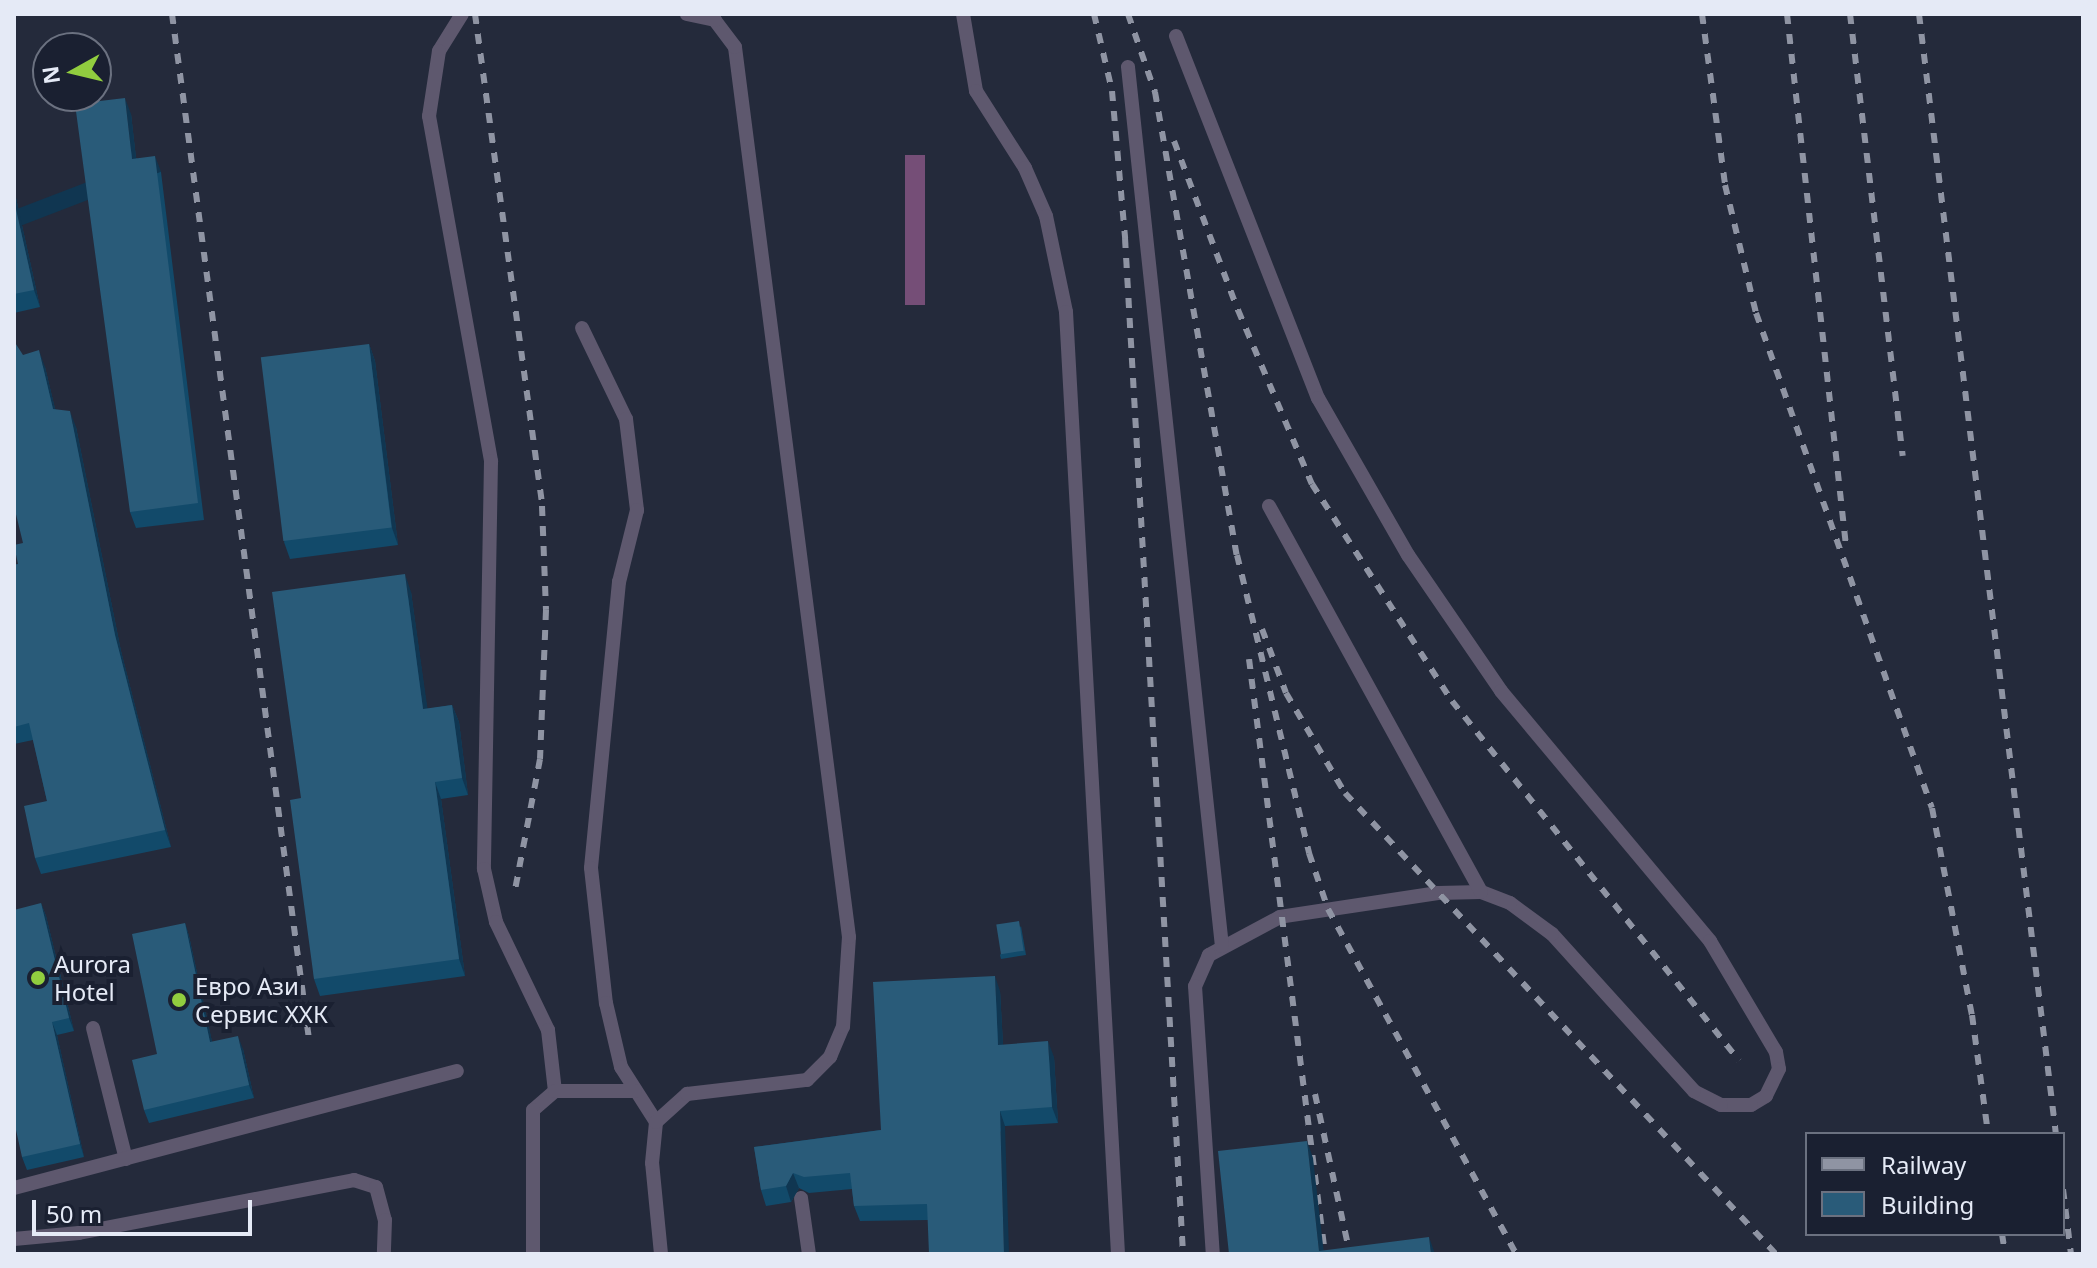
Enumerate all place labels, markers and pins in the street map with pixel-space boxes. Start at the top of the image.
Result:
place label: Aurora Hotel [54,950,131,1006]
marker: Aurora Hotel [29,969,47,987]
place label: Евро Ази Сервис ХХК [195,972,328,1028]
marker: Евро Ази Сервис ХХК [170,991,188,1009]

